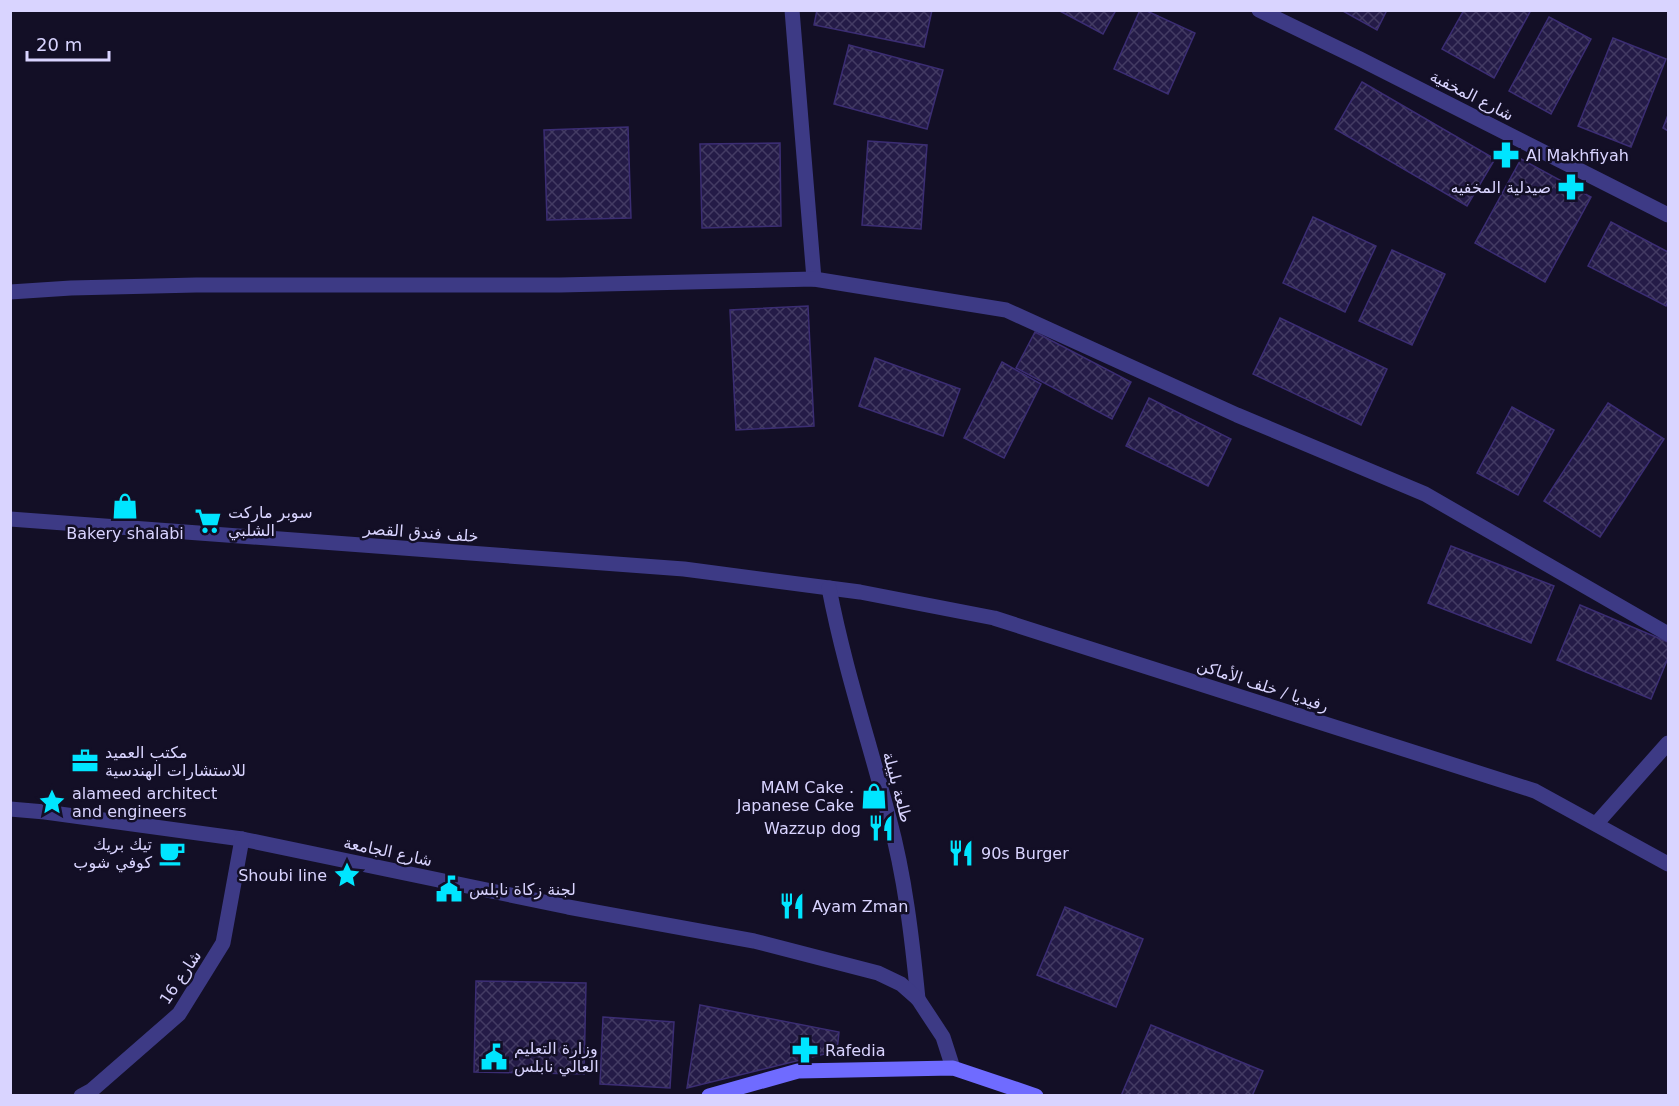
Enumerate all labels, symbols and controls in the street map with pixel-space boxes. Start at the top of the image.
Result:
scale bar [27,24,110,62]
text: 20 m [36,34,82,55]
street label: شارع المخفية [1426,66,1517,125]
pharmacy icon: Al Makhfiyah [1491,140,1521,170]
place label: Al Makhfiyah [1526,146,1629,165]
pharmacy icon: صيدلية المخفيه [1556,172,1586,202]
place label: صيدلية المخفيه [1450,178,1551,197]
shop icon: Bakery shalabi [110,491,140,521]
place label: سوبر ماركت الشلبي [228,503,313,541]
supermarket icon: سوبر ماركت الشلبي [193,506,223,536]
street label: خلف فندق القصر [362,519,479,547]
place label: Bakery shalabi [66,524,184,543]
street label: رفيديا / خلف الأماكن [1194,654,1331,717]
place label: مكتب العميد للاستشارات الهندسية [105,743,246,781]
office icon: مكتب العميد للاستشارات الهندسية [70,746,100,776]
street label: طلعة بليبلة [879,750,916,825]
place label: MAM Cake . Japanese Cake [736,778,854,815]
shop icon: MAM Cake . Japanese Cake [859,781,889,811]
place label: alameed architect and engineers [72,784,217,821]
place icon: alameed architect and engineers [37,787,67,817]
restaurant icon: Wazzup dog [866,813,896,843]
place label: Wazzup dog [764,819,861,838]
street label: شارع الجامعة [342,833,434,871]
place label: تيك بريك كوفي شوب [73,835,152,873]
cafe icon: تيك بريك كوفي شوب [157,838,187,868]
restaurant icon: 90s Burger [946,838,976,868]
place label: 90s Burger [981,844,1069,863]
place icon: Shoubi line [332,860,362,890]
place label: Shoubi line [238,866,327,885]
public building icon: لجنة زكاة نابلس [434,874,464,904]
place label: لجنة زكاة نابلس [469,880,576,900]
restaurant icon: Ayam Zman [777,891,807,921]
place label: Ayam Zman [812,897,908,916]
street label: شارع 16 [155,947,206,1008]
pharmacy icon: Rafedia [790,1035,820,1065]
place label: وزارة التعليم العالي نابلس [514,1039,599,1077]
place label: Rafedia [825,1041,885,1060]
public building icon: وزارة التعليم العالي نابلس [479,1042,509,1072]

